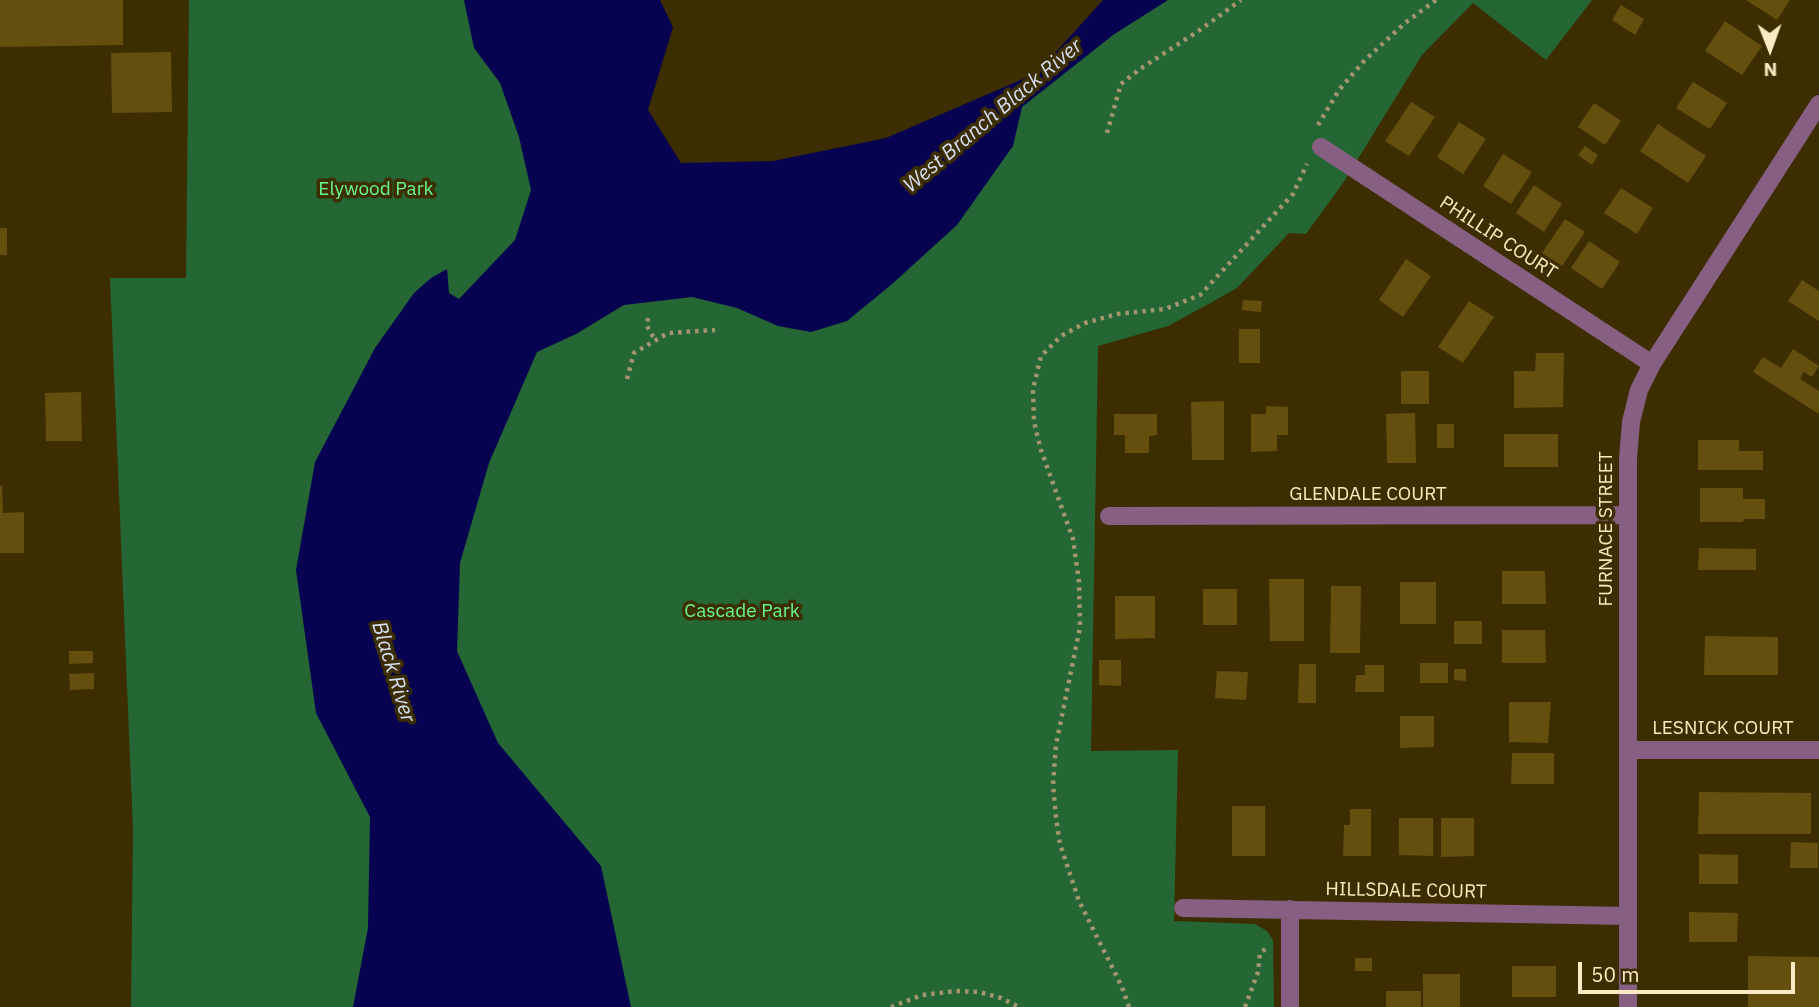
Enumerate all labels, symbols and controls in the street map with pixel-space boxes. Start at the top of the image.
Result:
north arrow [1735,14,1805,84]
water label: West Branch Black River [898,34,1088,198]
text: N [1763,58,1777,82]
park label: Elywood Park [318,179,434,201]
street label: PHILLIP COURT [1435,192,1561,284]
street label: FURNACE STREET [1596,451,1618,607]
street label: GLENDALE COURT [1289,484,1447,506]
park label: Cascade Park [684,601,800,623]
water label: Black River [366,619,420,725]
street label: LESNICK COURT [1652,718,1794,740]
street label: HILLSDALE COURT [1325,878,1487,904]
scale bar [1581,948,1798,992]
text: 50 m [1591,960,1640,988]

